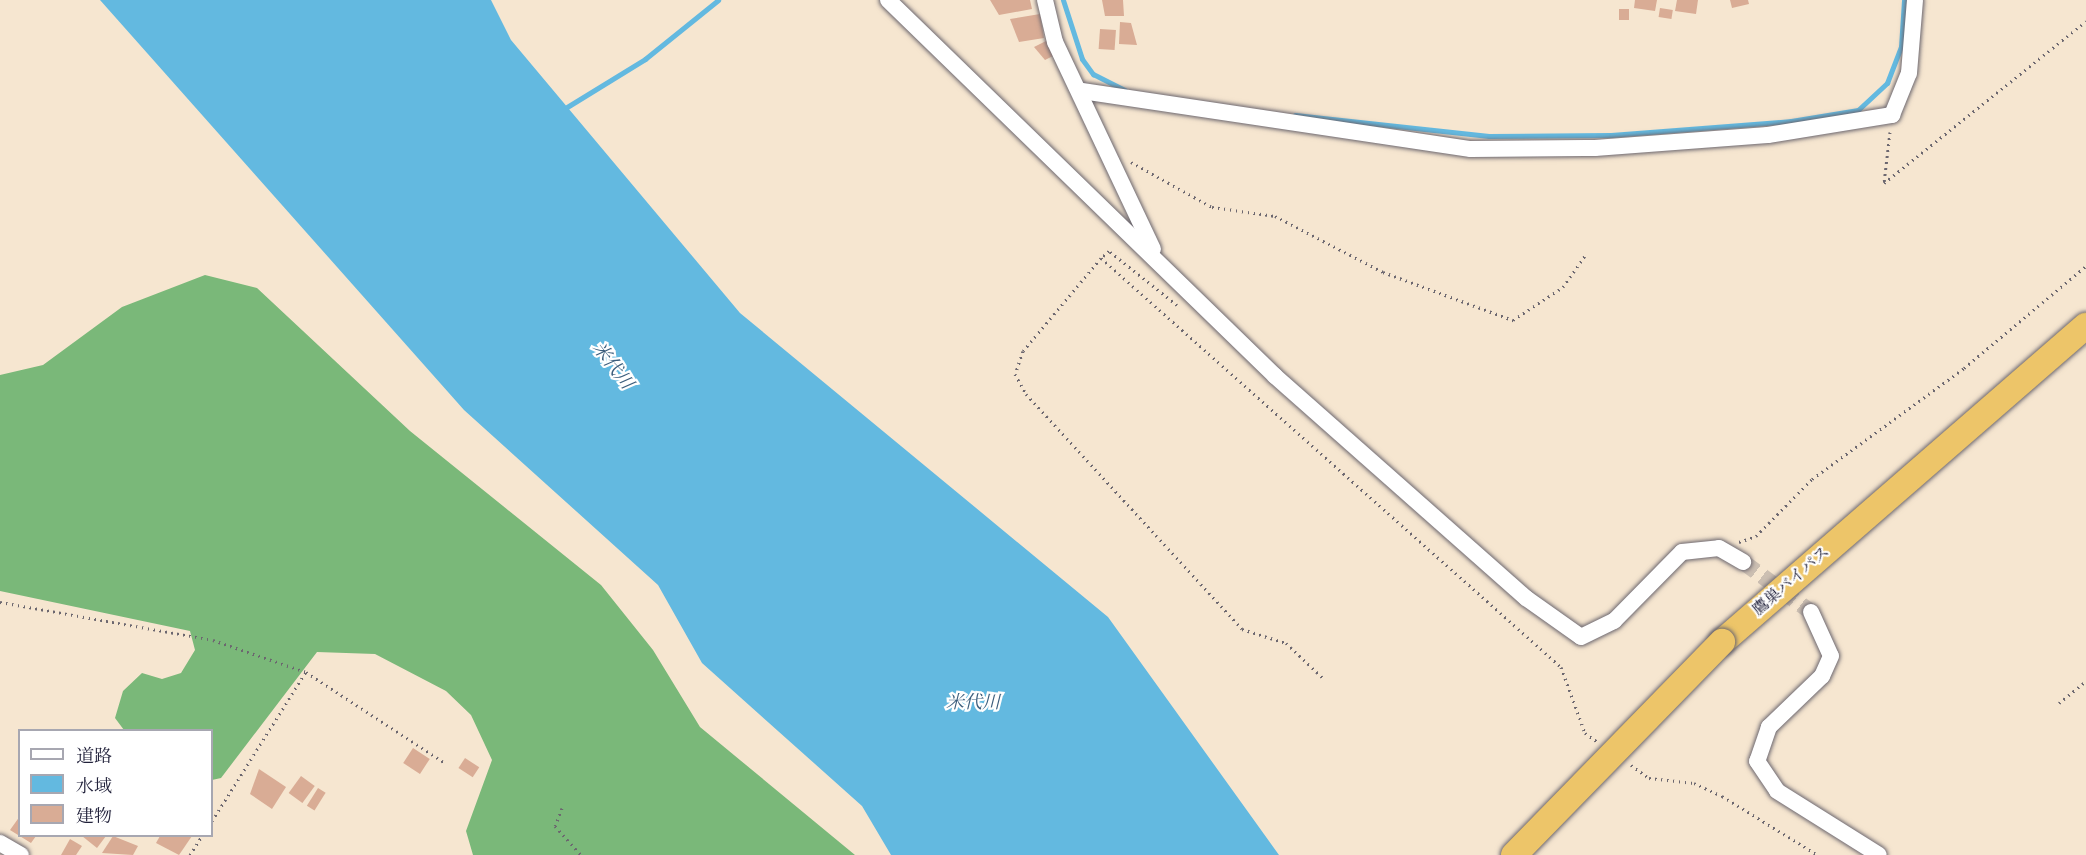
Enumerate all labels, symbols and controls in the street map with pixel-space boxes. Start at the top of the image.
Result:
water label: 米代川 [587,338,637,394]
street label: 鷹巣バイパス [1748,542,1834,620]
water label: 米代川 [946,692,1000,714]
legend [18,729,213,837]
text: 道路 [76,746,112,767]
text: 水域 [76,776,112,797]
text: 建物 [76,806,112,827]

